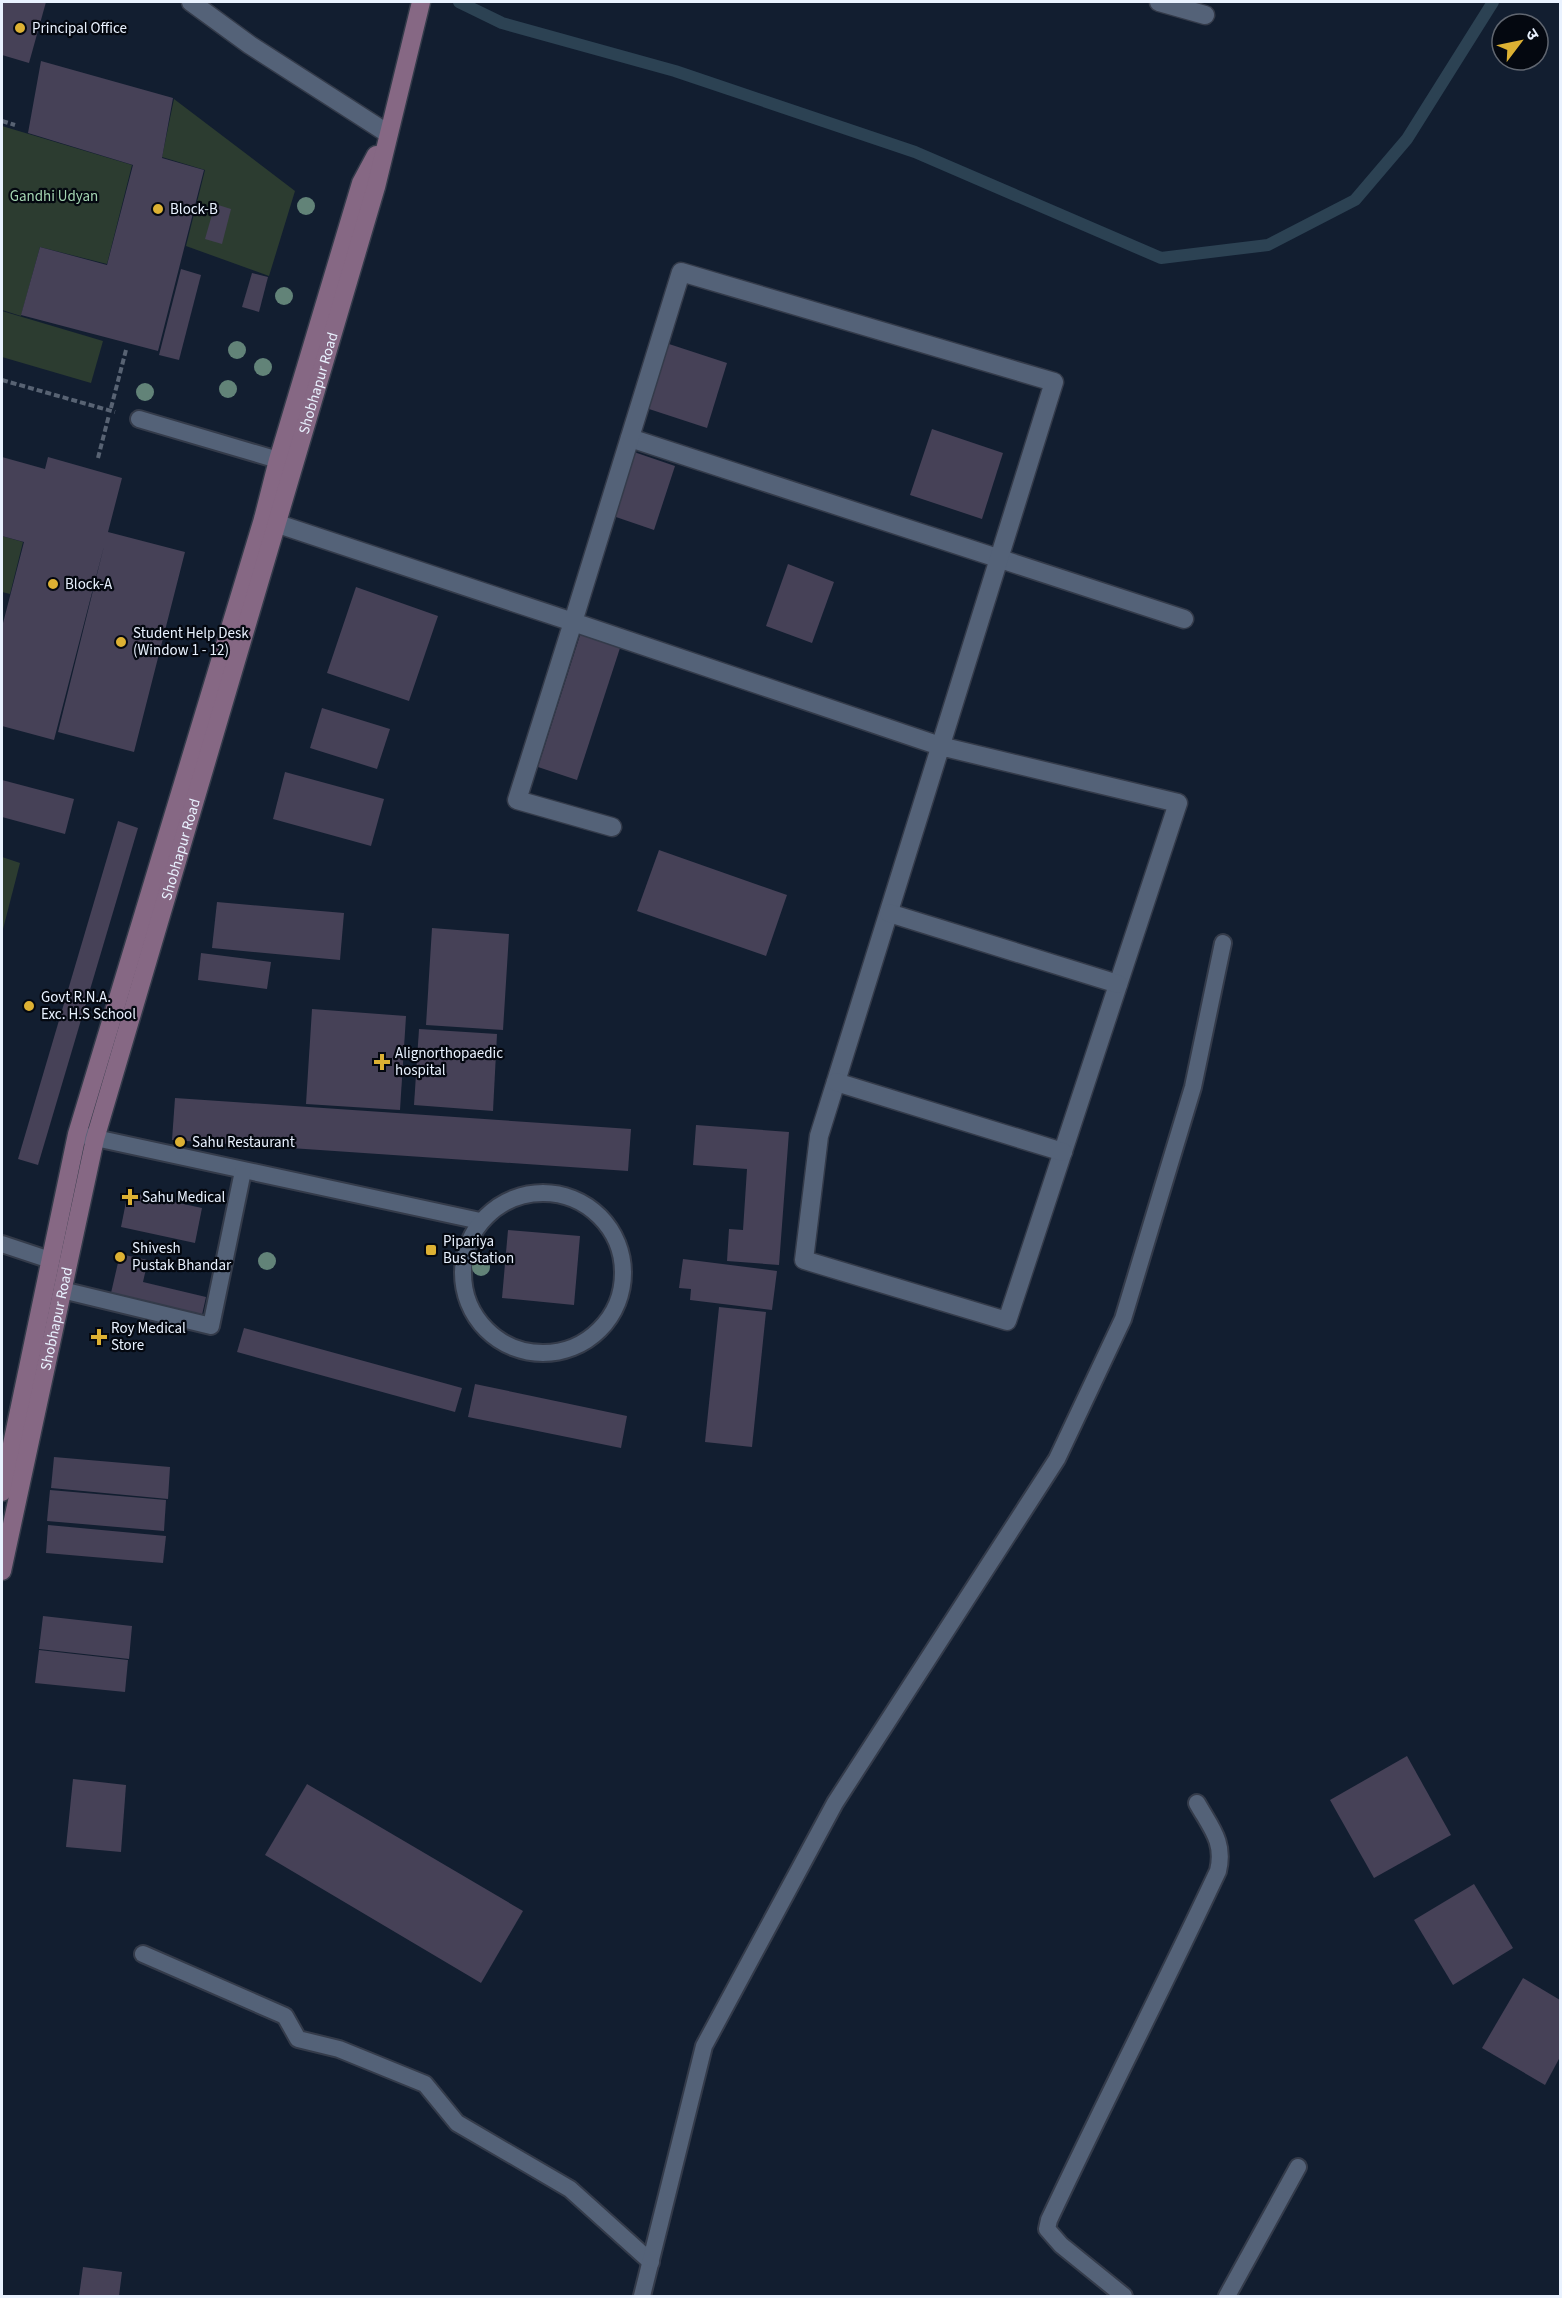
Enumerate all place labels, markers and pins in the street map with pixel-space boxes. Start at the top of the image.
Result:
place label: Principal Office [32,18,127,39]
marker: Principal Office [13,21,27,35]
place label: Block-B [170,199,218,220]
marker: Block-B [151,202,165,216]
place label: Block-A [65,574,113,595]
marker: Block-A [46,577,60,591]
place label: Student Help Desk (Window 1 - 12) [133,623,249,661]
marker: Student Help Desk (Window 1 - 12) [114,635,128,649]
place label: Govt R.N.A. Exc. H.S School [41,987,136,1025]
marker: Govt R.N.A. Exc. H.S School [22,999,36,1013]
place label: Alignorthopaedic hospital [395,1043,503,1081]
marker: Alignorthopaedic hospital [373,1053,391,1071]
place label: Sahu Restaurant [192,1132,295,1153]
marker: Sahu Restaurant [173,1135,187,1149]
place label: Sahu Medical [142,1187,226,1208]
marker: Sahu Medical [123,1190,137,1204]
place label: Pipariya Bus Station [443,1231,514,1269]
place label: Shivesh Pustak Bhandar [132,1238,232,1276]
marker: Pipariya Bus Station [424,1243,438,1257]
marker: Shivesh Pustak Bhandar [113,1250,127,1264]
place label: Roy Medical Store [111,1318,186,1356]
marker: Roy Medical Store [92,1330,106,1344]

